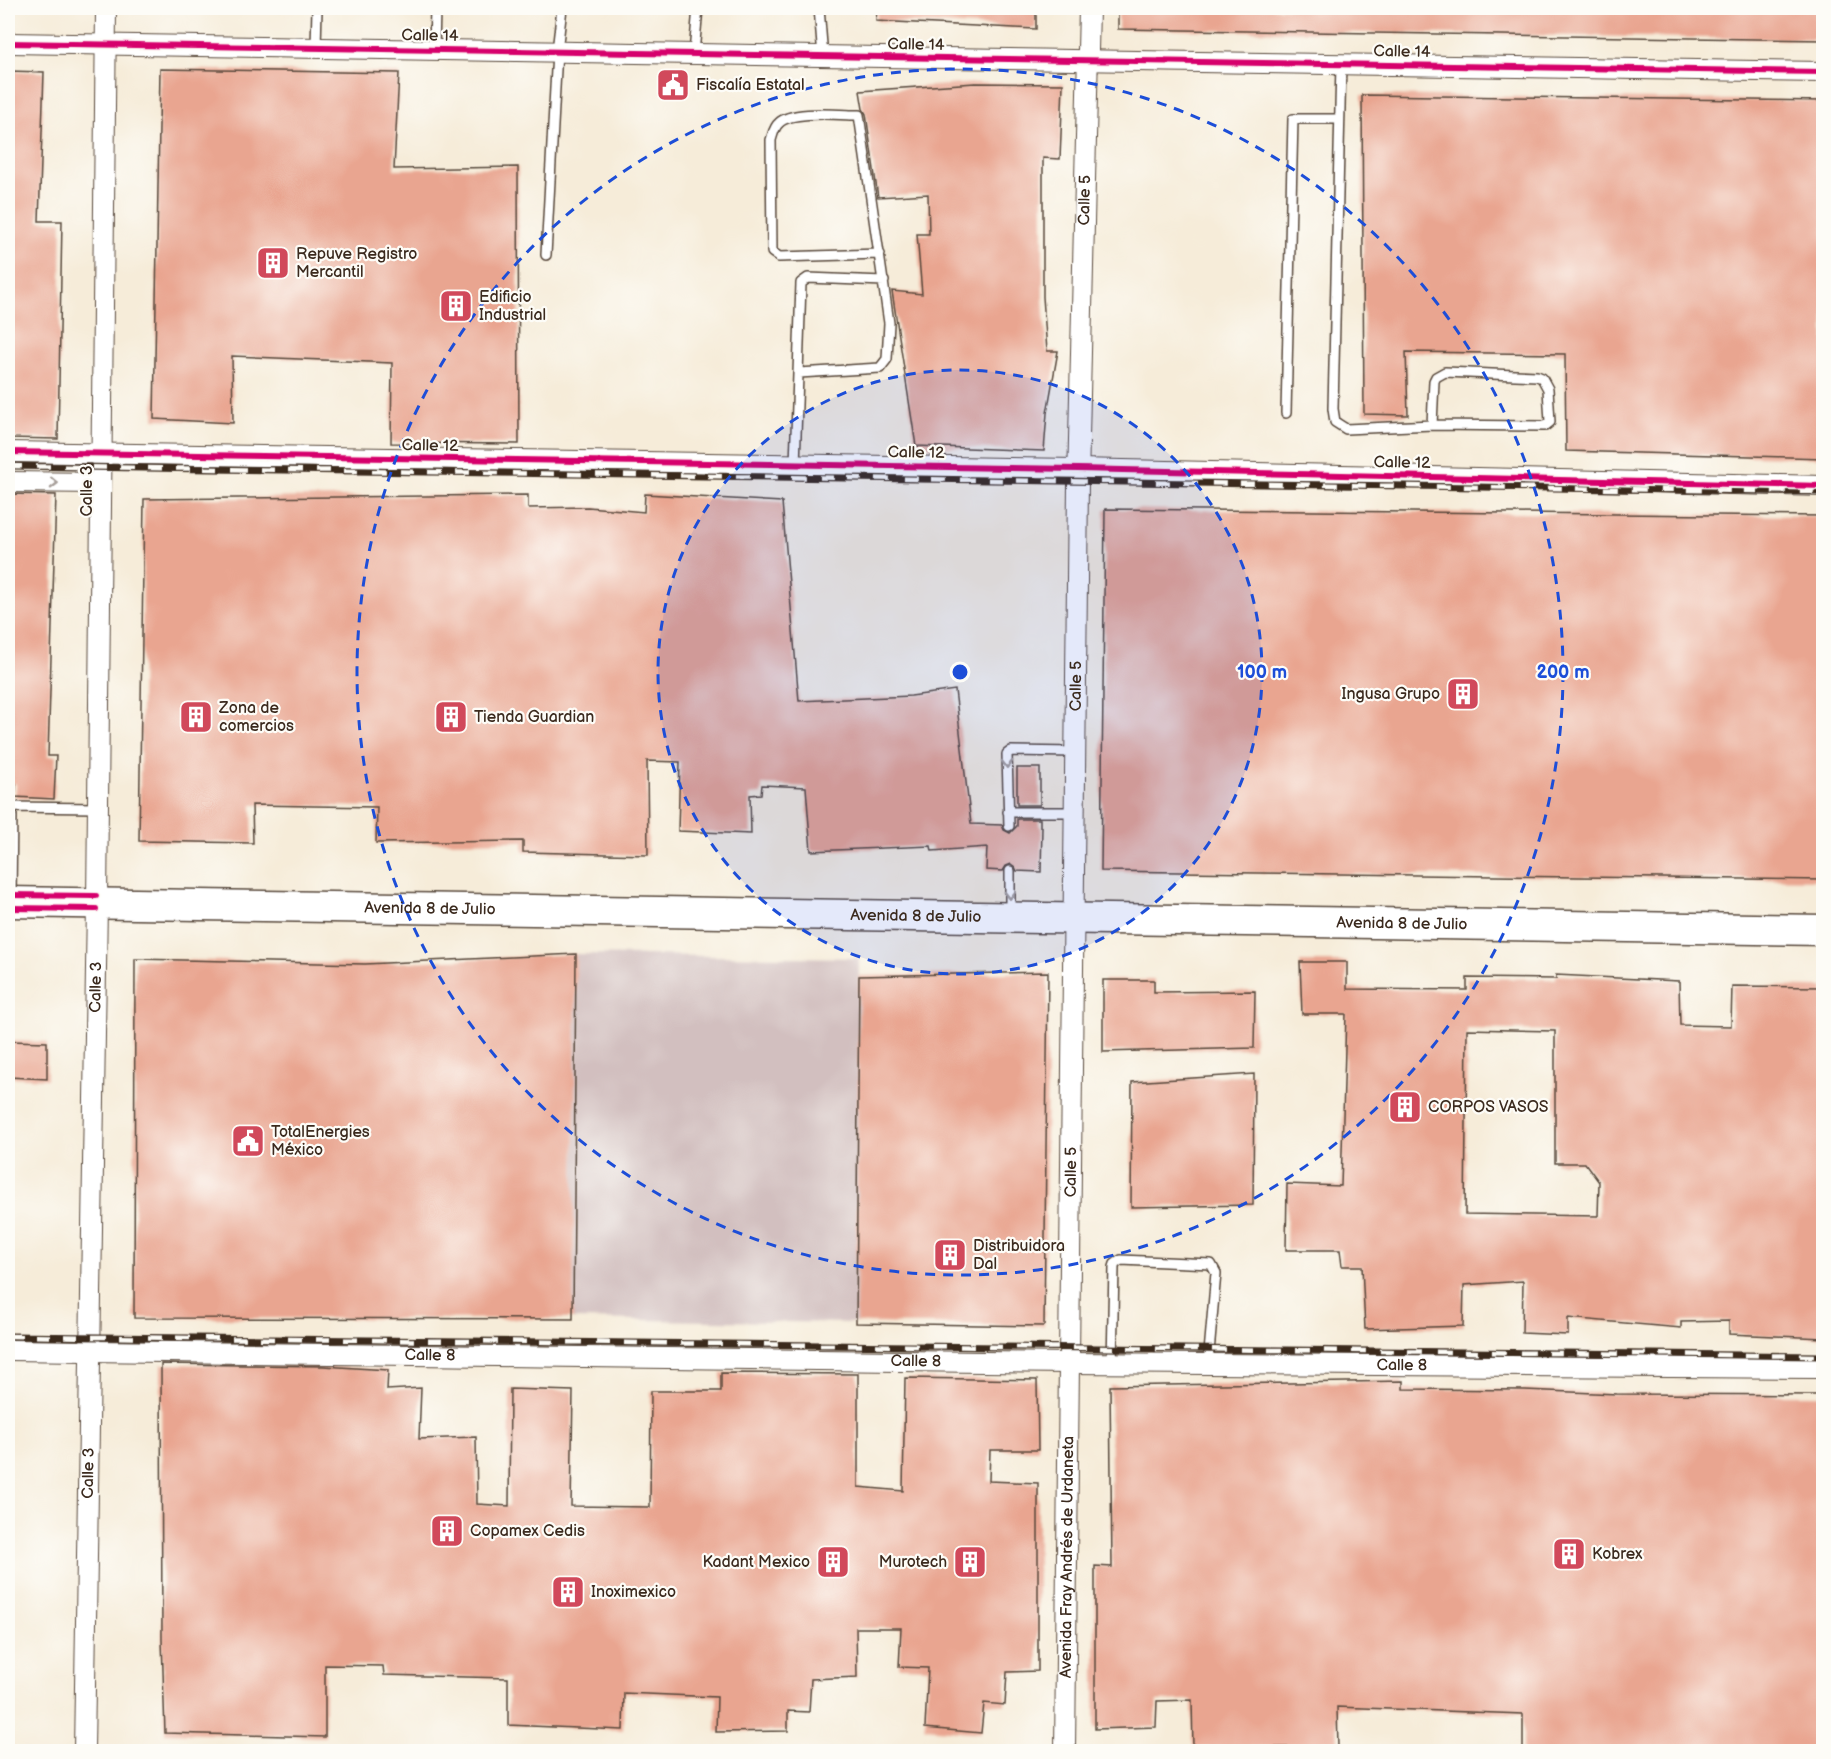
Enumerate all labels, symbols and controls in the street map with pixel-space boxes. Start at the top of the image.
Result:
street label: Calle 14 [401,26,459,46]
street label: Calle 14 [887,35,945,55]
street label: Calle 14 [1373,42,1431,62]
public building icon: Fiscalía Estatal [655,67,691,103]
place label: Fiscalía Estatal [696,76,805,95]
street label: Calle 5 [1074,175,1095,226]
building icon: Repuve Registro Mercantil [255,245,291,281]
place label: Repuve Registro Mercantil [296,245,417,282]
building icon: Edificio Industrial [438,288,474,324]
place label: Edificio Industrial [479,288,546,325]
street label: Calle 12 [401,436,459,456]
street label: Calle 12 [887,443,945,463]
street label: Calle 12 [1373,453,1431,473]
street label: Calle 3 [78,465,97,517]
one-way arrow [50,476,59,489]
street label: Calle 5 [1066,661,1086,711]
centre of rings [950,662,970,682]
text: 100 m [1237,662,1287,683]
text: 200 m [1536,662,1590,683]
building icon: Ingusa Grupo [1445,676,1481,712]
place label: Ingusa Grupo [1342,685,1440,704]
building icon: Zona de comercios [178,699,214,735]
place label: Zona de comercios [218,699,294,736]
building icon: Tienda Guardian [433,699,469,735]
place label: Tienda Guardian [474,708,594,727]
one-way arrow [1001,760,1013,769]
one-way arrow [1004,890,1016,899]
street label: Avenida 8 de Julio [364,898,496,919]
street label: Avenida 8 de Julio [850,905,982,927]
street label: Avenida 8 de Julio [1336,913,1468,934]
street label: Calle 3 [86,961,106,1013]
building icon: CORPOS VASOS [1387,1089,1423,1125]
place label: CORPOS VASOS [1428,1098,1549,1117]
public building icon: TotalEnergies México [230,1123,266,1159]
place label: TotalEnergies México [271,1123,370,1160]
street label: Calle 5 [1061,1147,1081,1197]
building icon: Distribuidora Dal [932,1237,968,1273]
place label: Distribuidora Dal [973,1237,1065,1274]
street label: Calle 8 [405,1345,455,1365]
street label: Calle 8 [890,1351,941,1371]
street label: Calle 8 [1377,1356,1427,1375]
street label: Avenida Fray Andrés de Urdaneta [1056,1436,1078,1678]
street label: Calle 3 [78,1447,98,1499]
building icon: Copamex Cedis [429,1513,465,1549]
place label: Copamex Cedis [470,1522,585,1541]
building icon: Kobrex [1551,1536,1587,1572]
building icon: Kadant Mexico [815,1544,851,1580]
building icon: Murotech [952,1544,988,1580]
place label: Kobrex [1592,1545,1643,1564]
place label: Kadant Mexico [702,1553,810,1572]
place label: Murotech [879,1553,947,1572]
building icon: Inoximexico [550,1574,586,1610]
place label: Inoximexico [591,1583,676,1602]

